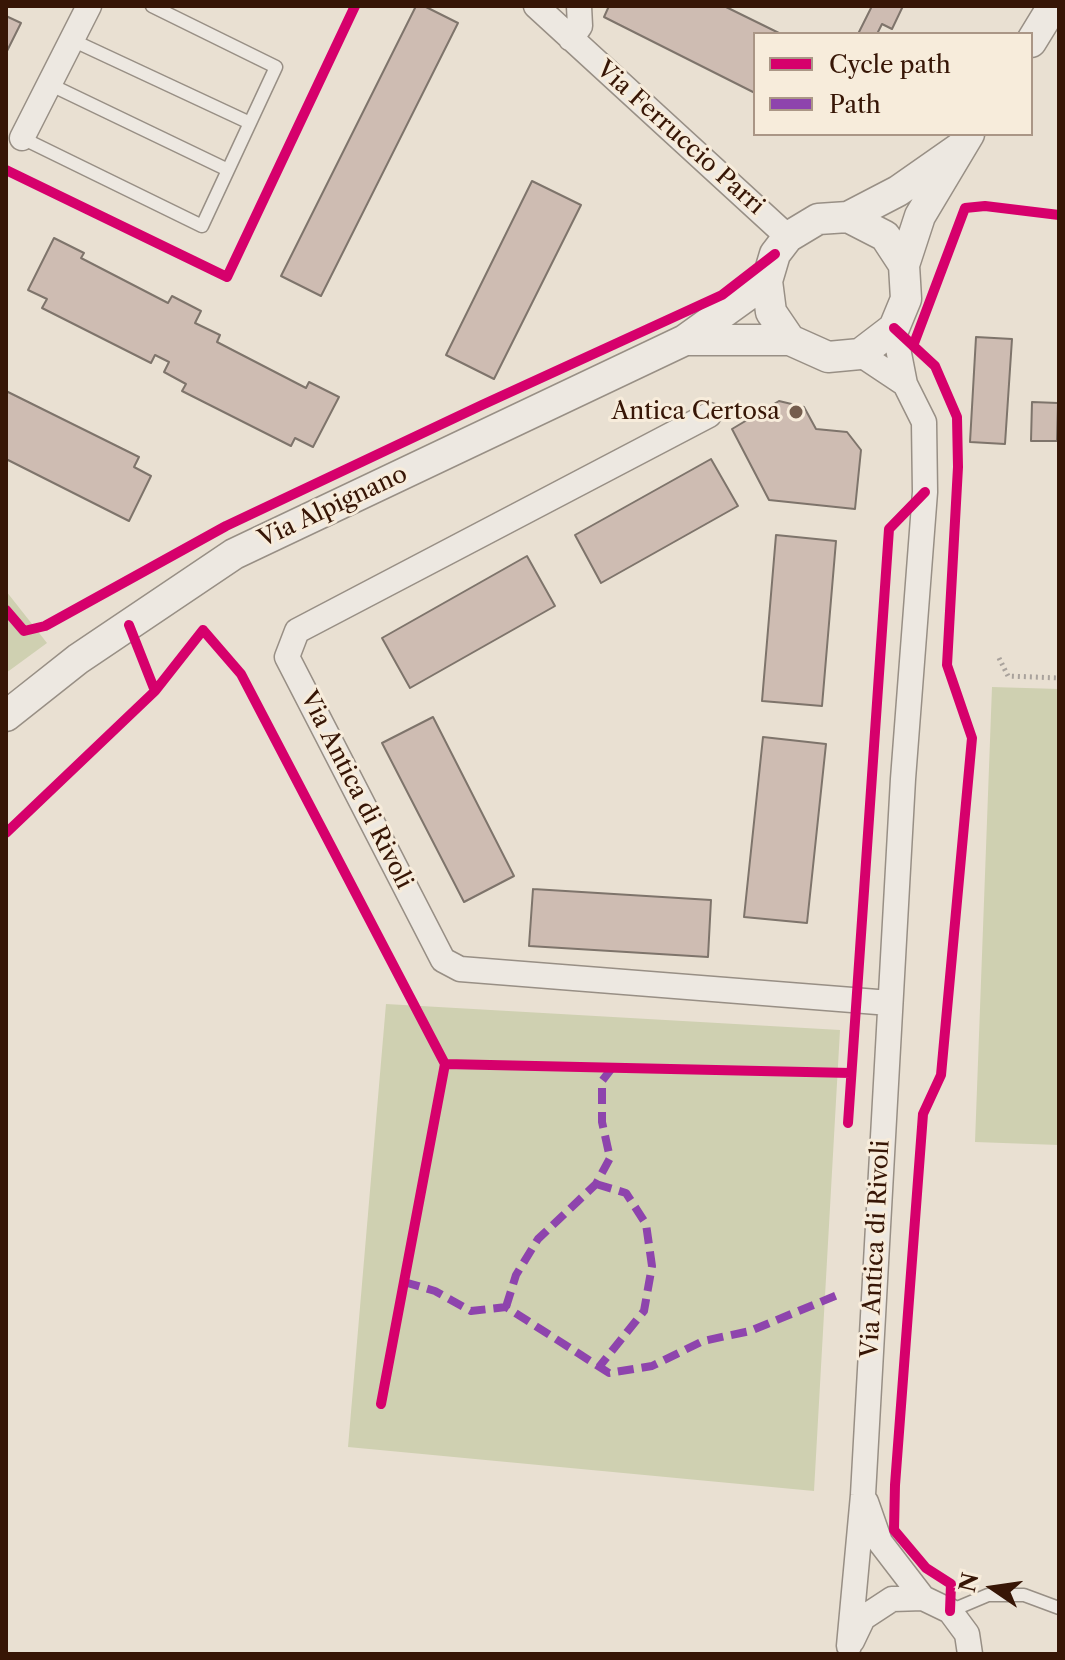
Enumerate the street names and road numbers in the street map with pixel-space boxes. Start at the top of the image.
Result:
street label: Via Ferruccio Parri [590,55,770,221]
street label: Via Alpignano [254,460,412,554]
street label: Via Antica di Rivoli [294,686,418,894]
street label: Via Antica di Rivoli [856,1139,896,1359]

